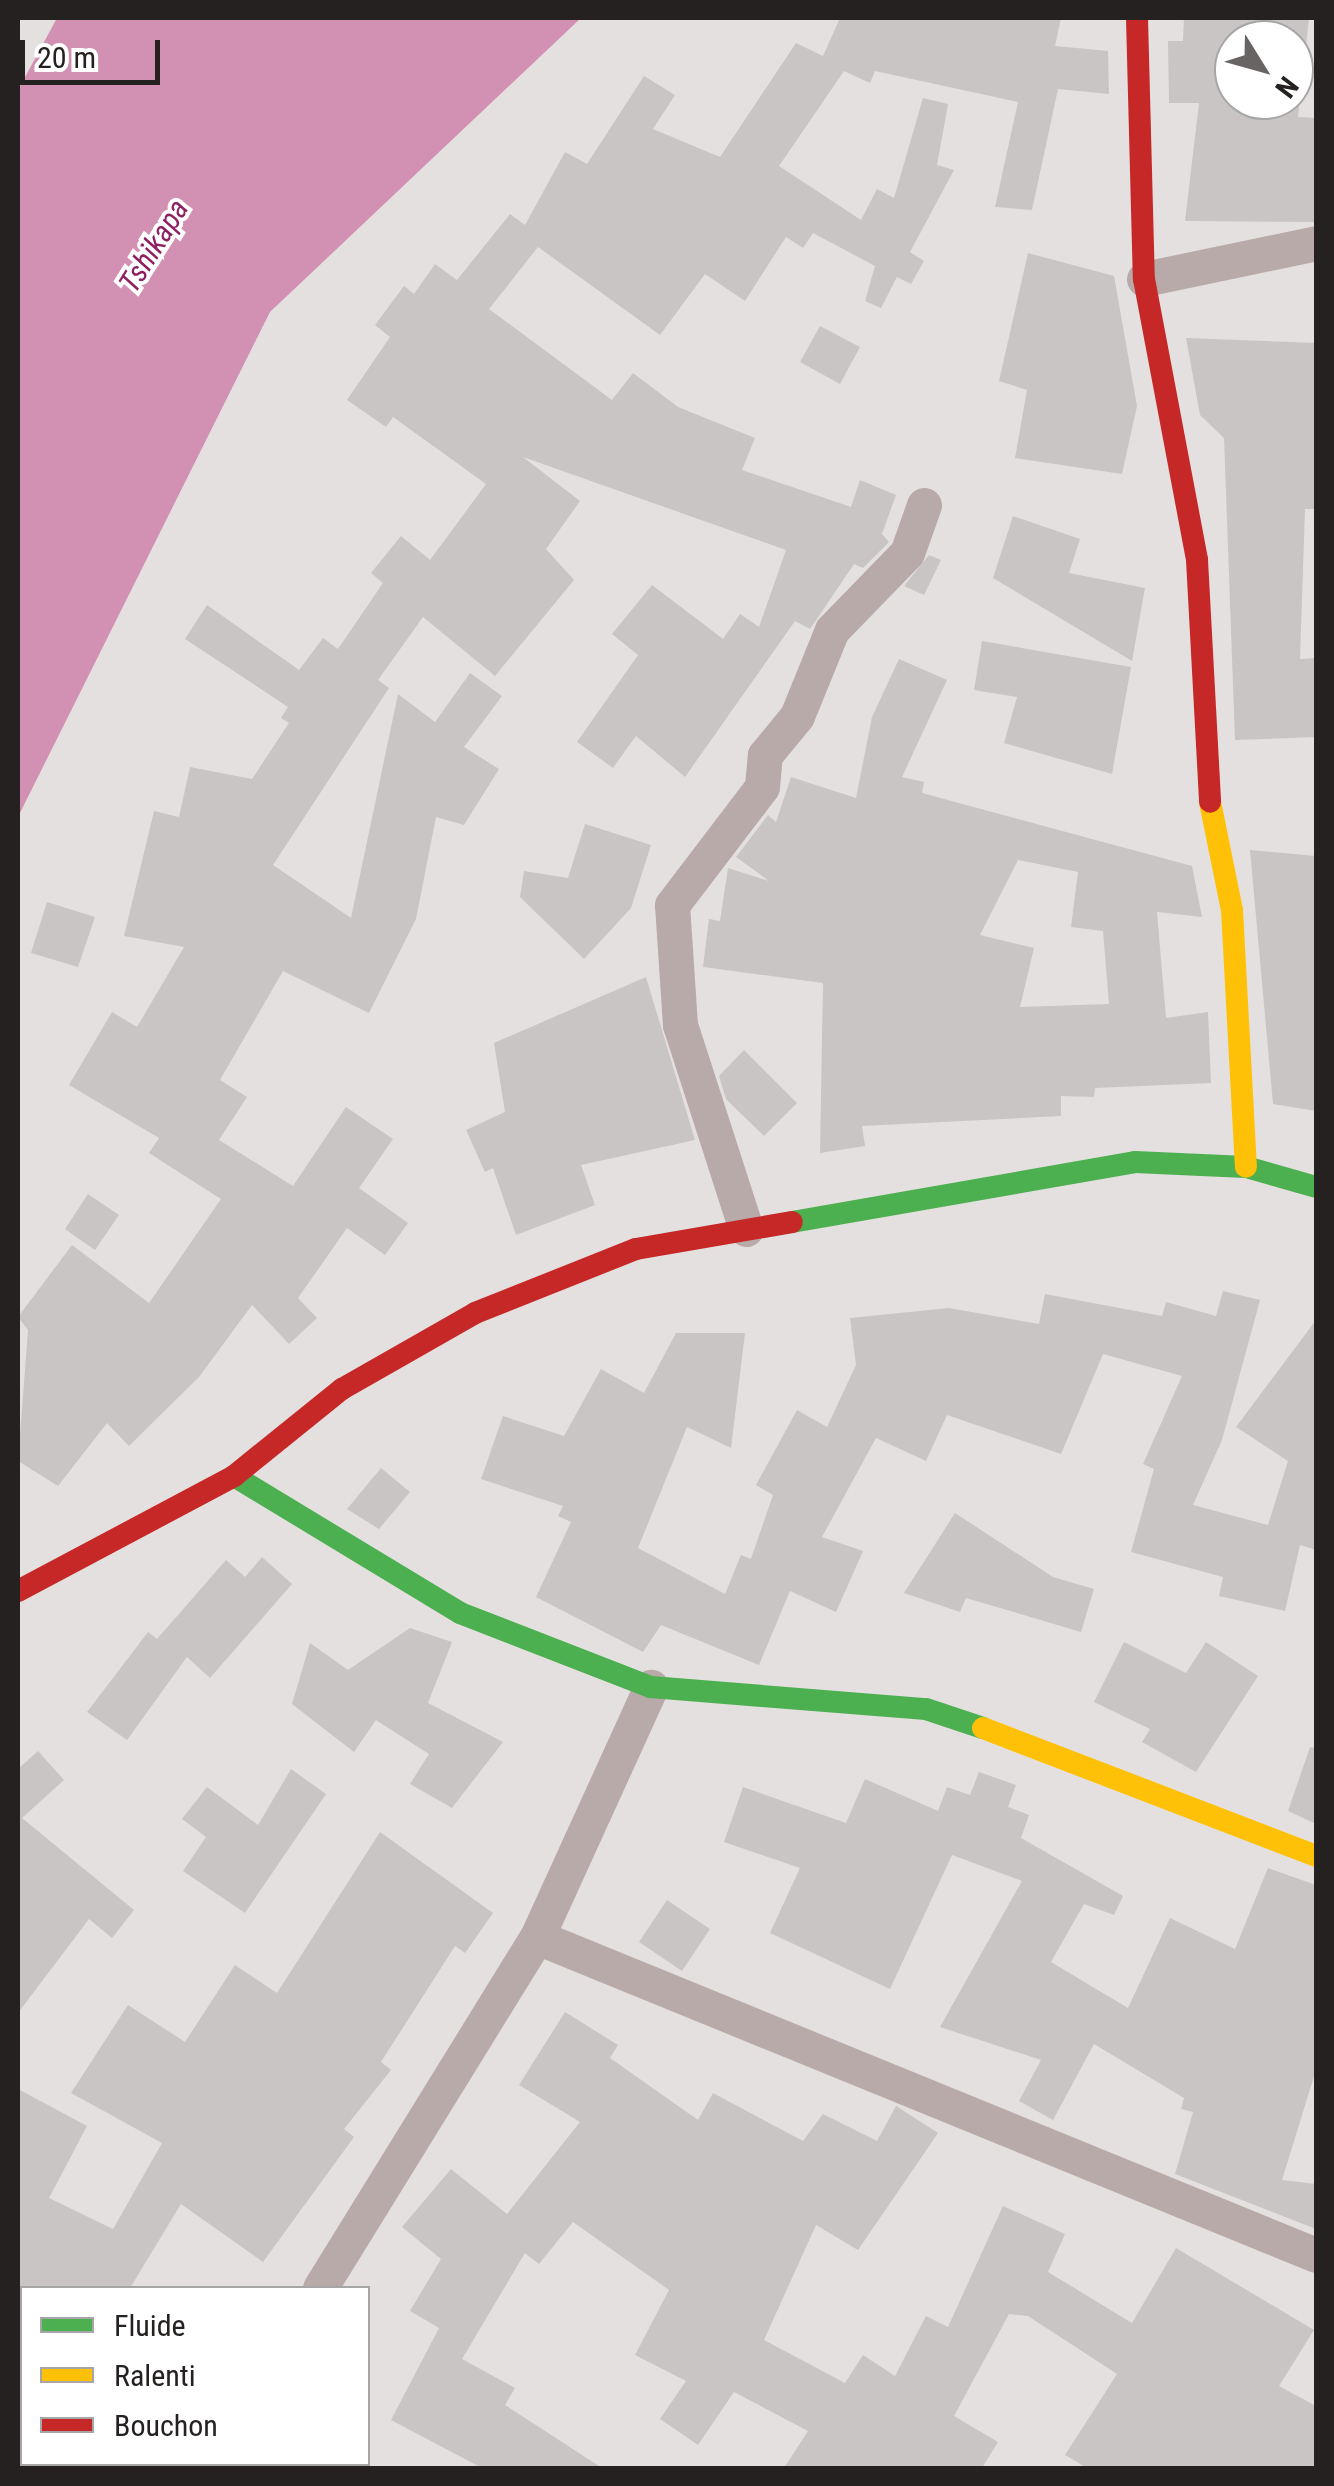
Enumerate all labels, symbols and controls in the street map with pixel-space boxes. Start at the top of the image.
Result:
scale bar [25,20,165,82]
north arrow [1214,20,1314,120]
text: 20 m [37,40,96,75]
text: N [1268,70,1305,104]
water label: Tshikapa [111,193,197,299]
legend [20,2286,370,2466]
text: Fluide [114,2308,186,2343]
text: Ralenti [114,2358,196,2393]
text: Bouchon [114,2408,218,2443]

